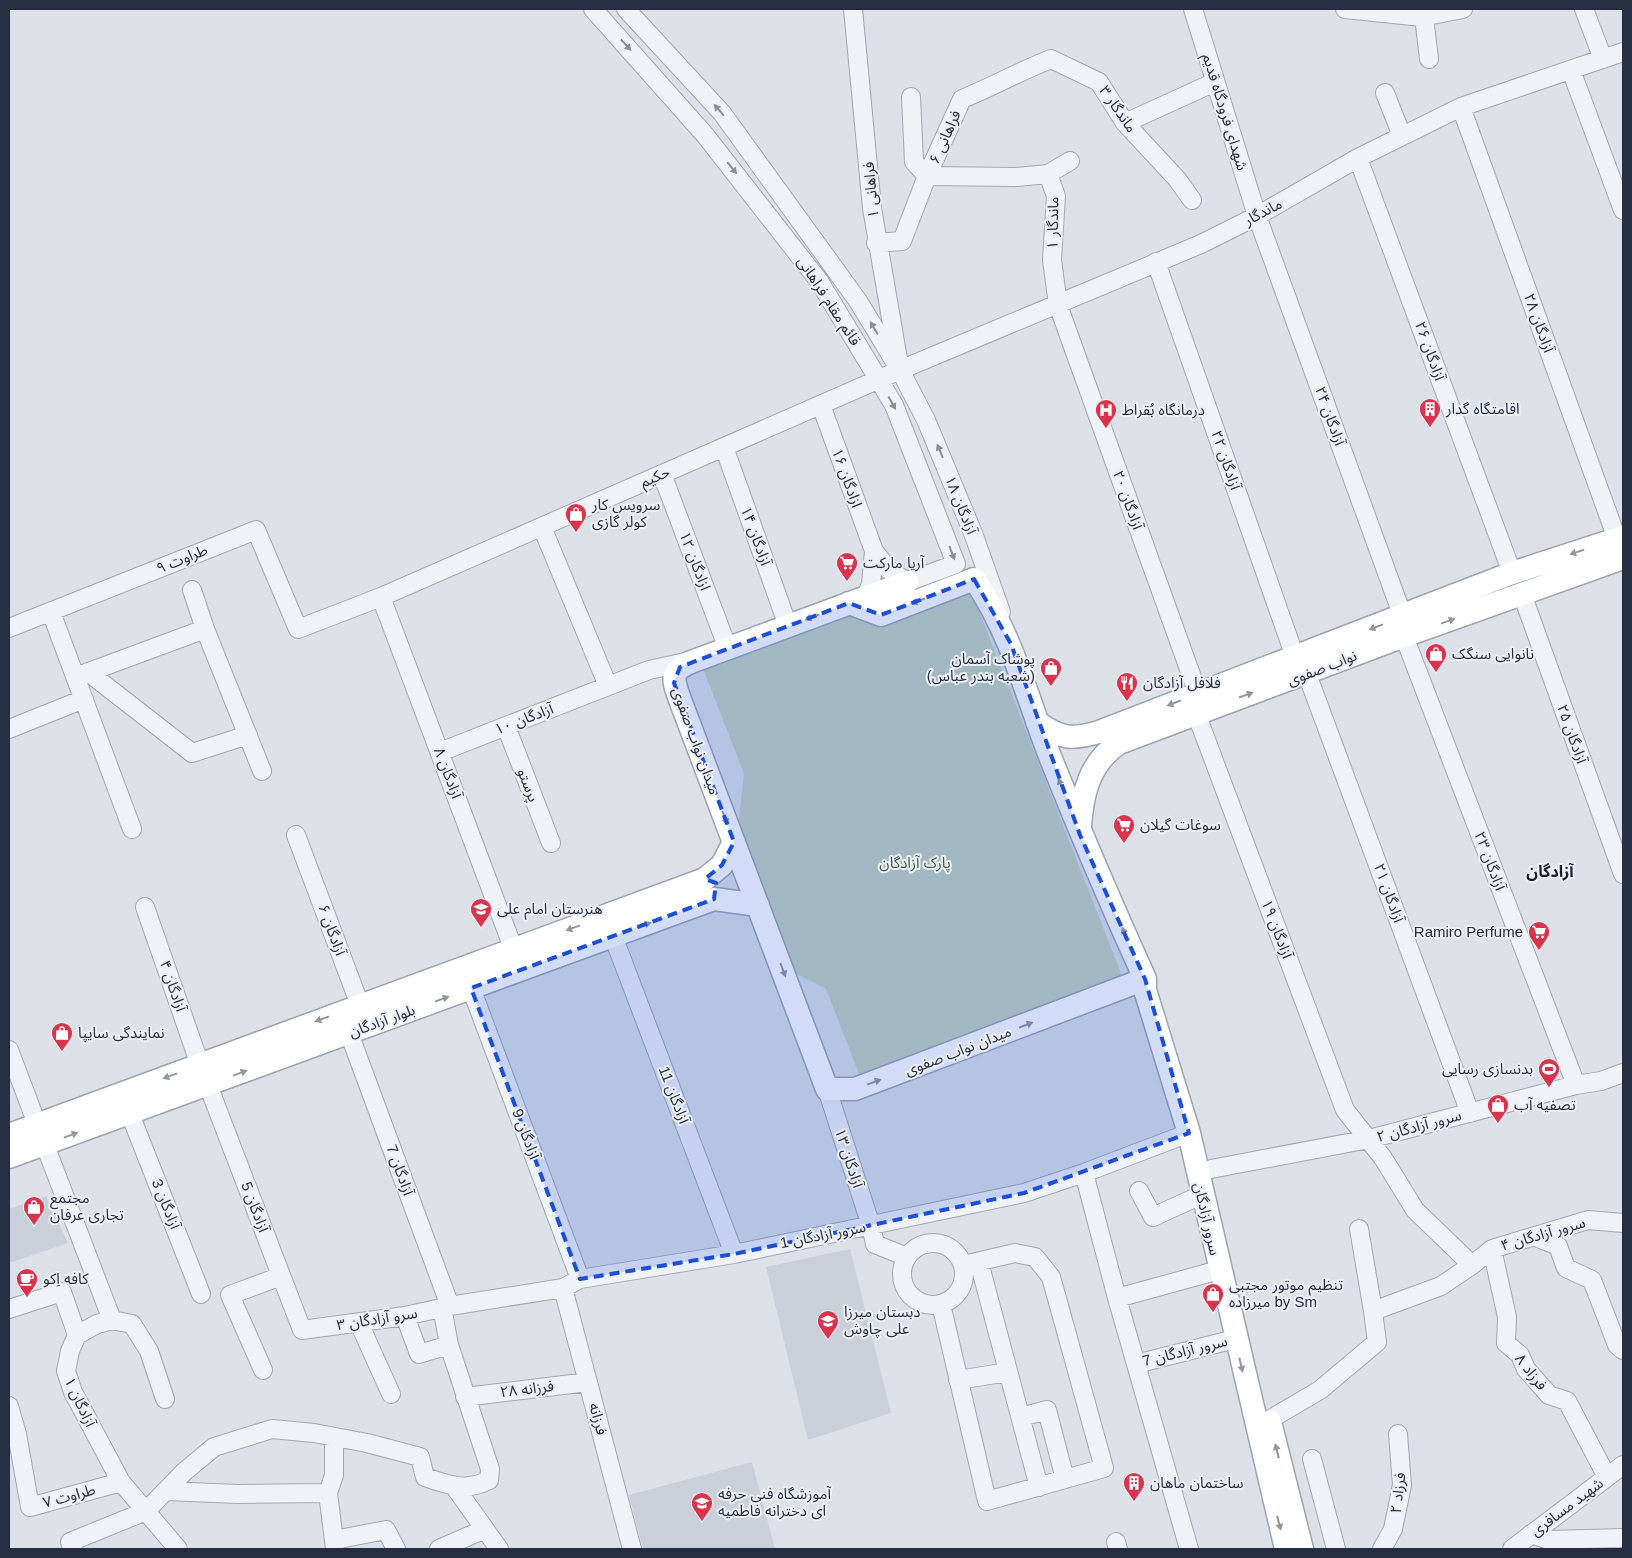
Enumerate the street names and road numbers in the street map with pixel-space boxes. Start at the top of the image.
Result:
street label: شهدای فرودگاه قدیم [1197,51,1251,173]
street label: ماندگار ۳ [1095,82,1141,136]
street label: فراهانی ۶ [925,107,965,167]
street label: فراهانی ۱ [860,161,882,219]
street label: ماندگار [1240,195,1285,230]
street label: ماندگار ۱ [1044,196,1062,250]
street label: قائم مقام فراهانی [792,253,865,350]
street label: آزادگان ۲۸ [1520,291,1558,356]
street label: آزادگان ۲۶ [1411,319,1449,384]
street label: آزادگان ۲۴ [1311,384,1349,449]
street label: آزادگان ۲۲ [1207,428,1245,493]
street label: ازادگان ۱۶ [828,446,866,510]
street label: حکیم [637,463,674,493]
street label: آزادگان ۲۰ [1109,468,1147,533]
street label: آزادگان ۱۸ [941,473,981,537]
street label: آزادگان ۱۴ [737,504,775,569]
street label: ازادگان ۱۲ [676,529,714,593]
street label: طراوت ۹ [154,541,210,577]
street label: نواب صفوی [1285,646,1359,690]
street label: میدان نواب صفوی [668,685,724,797]
street label: آزادگان ۱۰ [492,699,557,738]
street label: آزادگان ۲۵ [1553,702,1591,767]
street label: آزادگان ۸ [430,745,466,802]
street label: پرستو [512,766,543,805]
street label: آزادگان ۲۳ [1471,829,1510,894]
street label: آزادگان ۲۱ [1370,861,1408,926]
street label: آزادگان ۱۹ [1258,897,1297,962]
street label: آزادگان ۶ [314,902,350,959]
street label: آزادگان ۴ [156,958,190,1015]
street label: بلوار آزادگان [346,1001,418,1041]
street label: میدان نواب صفوی [902,1022,1014,1080]
street label: آزادگان 11 [655,1064,693,1127]
street label: آزادگان 9 [508,1106,544,1162]
street label: سرور آزادگان ۲ [1375,1106,1464,1146]
street label: آزادگان ۱۳ [831,1126,867,1191]
street label: آزادگان 7 [383,1142,418,1198]
street label: آزادگان 3 [148,1176,184,1232]
street label: آزادگان 5 [237,1179,273,1235]
street label: سرور آزادگان [1190,1181,1224,1257]
street label: سرور آزادگان ۴ [1499,1213,1588,1255]
street label: سرور آزادگان 1 [779,1218,868,1252]
street label: سرو آزادگان ۳ [335,1304,419,1334]
street label: سرور آزادگان 7 [1141,1332,1230,1370]
street label: فرزاد ۸ [1511,1350,1551,1394]
street label: آزادگان ۱ [61,1374,100,1430]
street label: فرزانه ۲۸ [499,1377,555,1401]
street label: فرزانه [585,1401,611,1437]
street label: فرزاد ۲ [1387,1471,1409,1515]
street label: شهید مسافری [1527,1474,1607,1540]
street label: طراوت ۷ [41,1480,97,1512]

